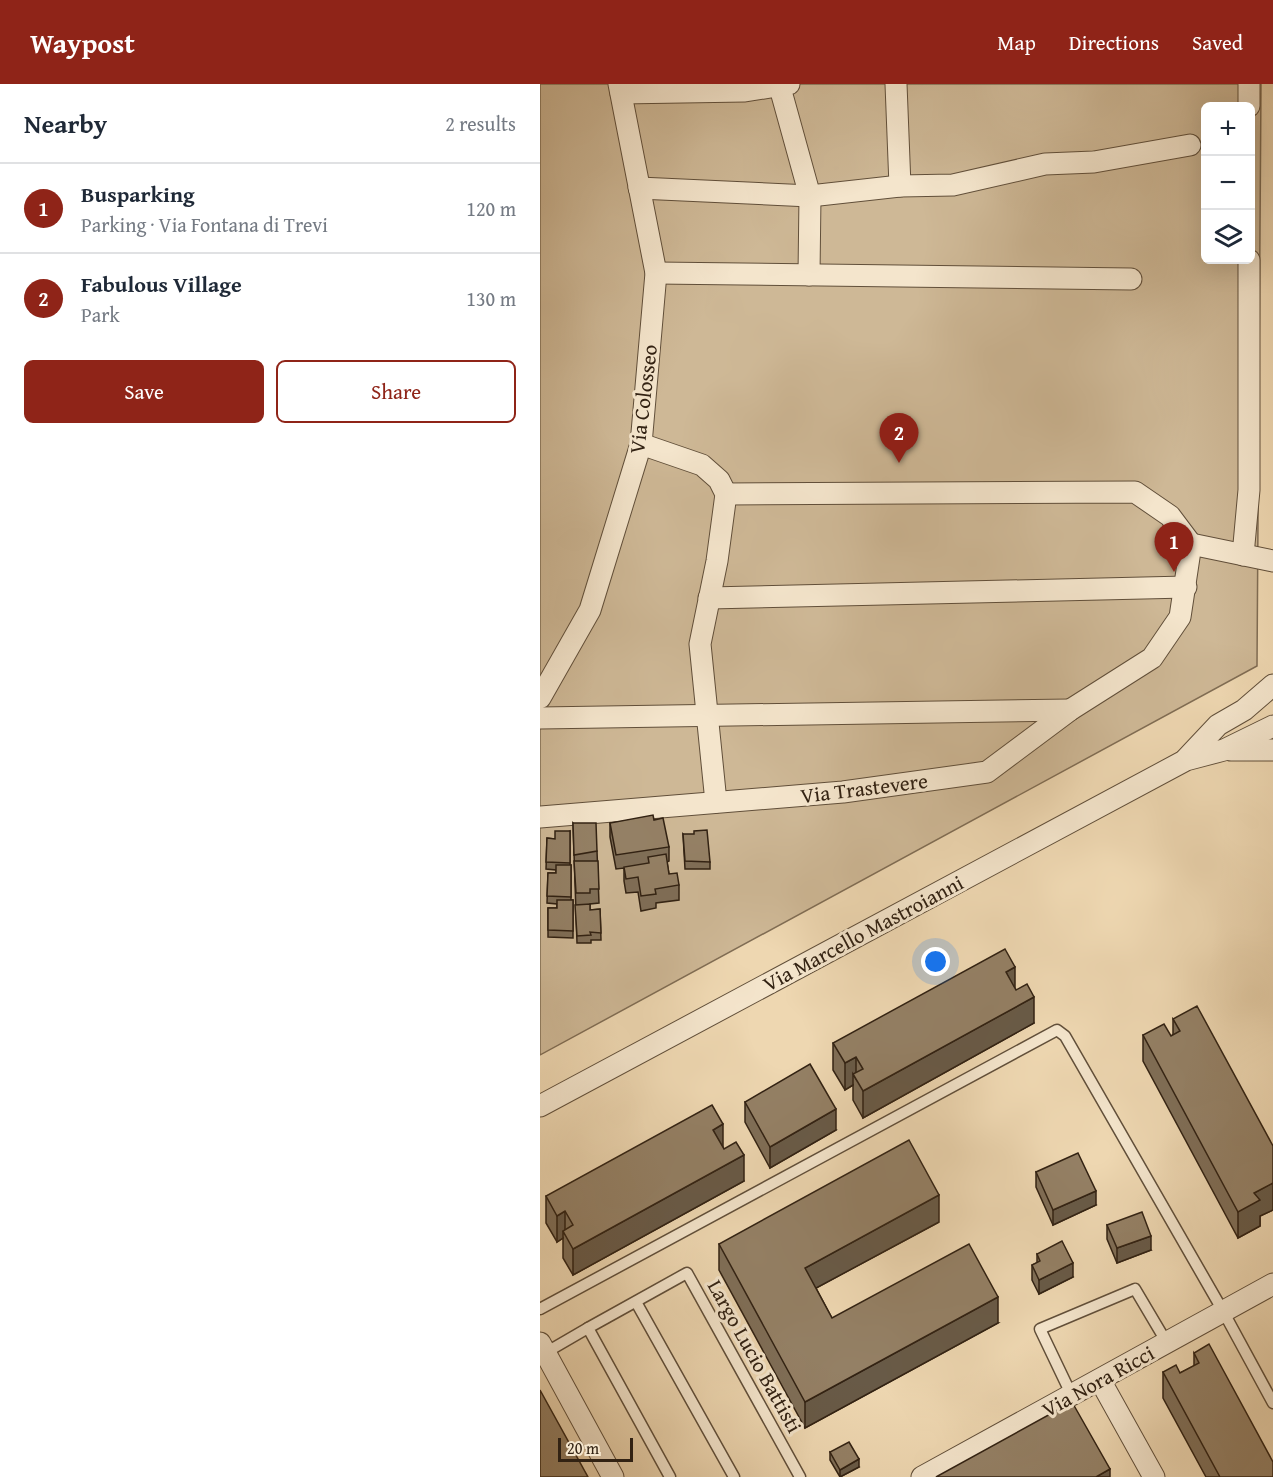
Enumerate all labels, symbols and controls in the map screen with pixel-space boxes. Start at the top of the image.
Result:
text: Waypost [30,22,135,63]
text: Map [997,27,1036,58]
text: Directions [1069,27,1159,58]
text: Saved [1192,27,1243,58]
map controls [1201,102,1255,264]
button: + [1201,102,1255,156]
text: Nearby [24,104,107,143]
text: 2 results [445,109,516,138]
button: − [1201,156,1255,210]
text: Busparking [81,178,195,210]
text: 1 [38,194,49,223]
text: 120 m [466,194,516,223]
text: Parking · Via Fontana di Trevi [81,210,328,239]
button: layers [1201,210,1255,264]
text: Fabulous Village [81,268,242,300]
text: 2 [38,284,49,313]
text: 130 m [466,284,516,313]
text: Park [81,300,120,329]
street label: Via Colosseo [621,342,665,456]
button: Save [24,360,264,423]
button: Share [276,360,516,423]
pin: 2 [880,414,918,463]
pin: 1 [1154,522,1194,572]
street label: Via Trastevere [799,765,930,811]
street label: Via Marcello Mastroianni [757,867,969,999]
your location [921,947,950,976]
street label: Largo Lucio Battisti [700,1274,810,1438]
street label: Via Nora Ricci [1036,1337,1160,1425]
scale bar [558,1435,633,1462]
text: 20 m [567,1436,599,1460]

